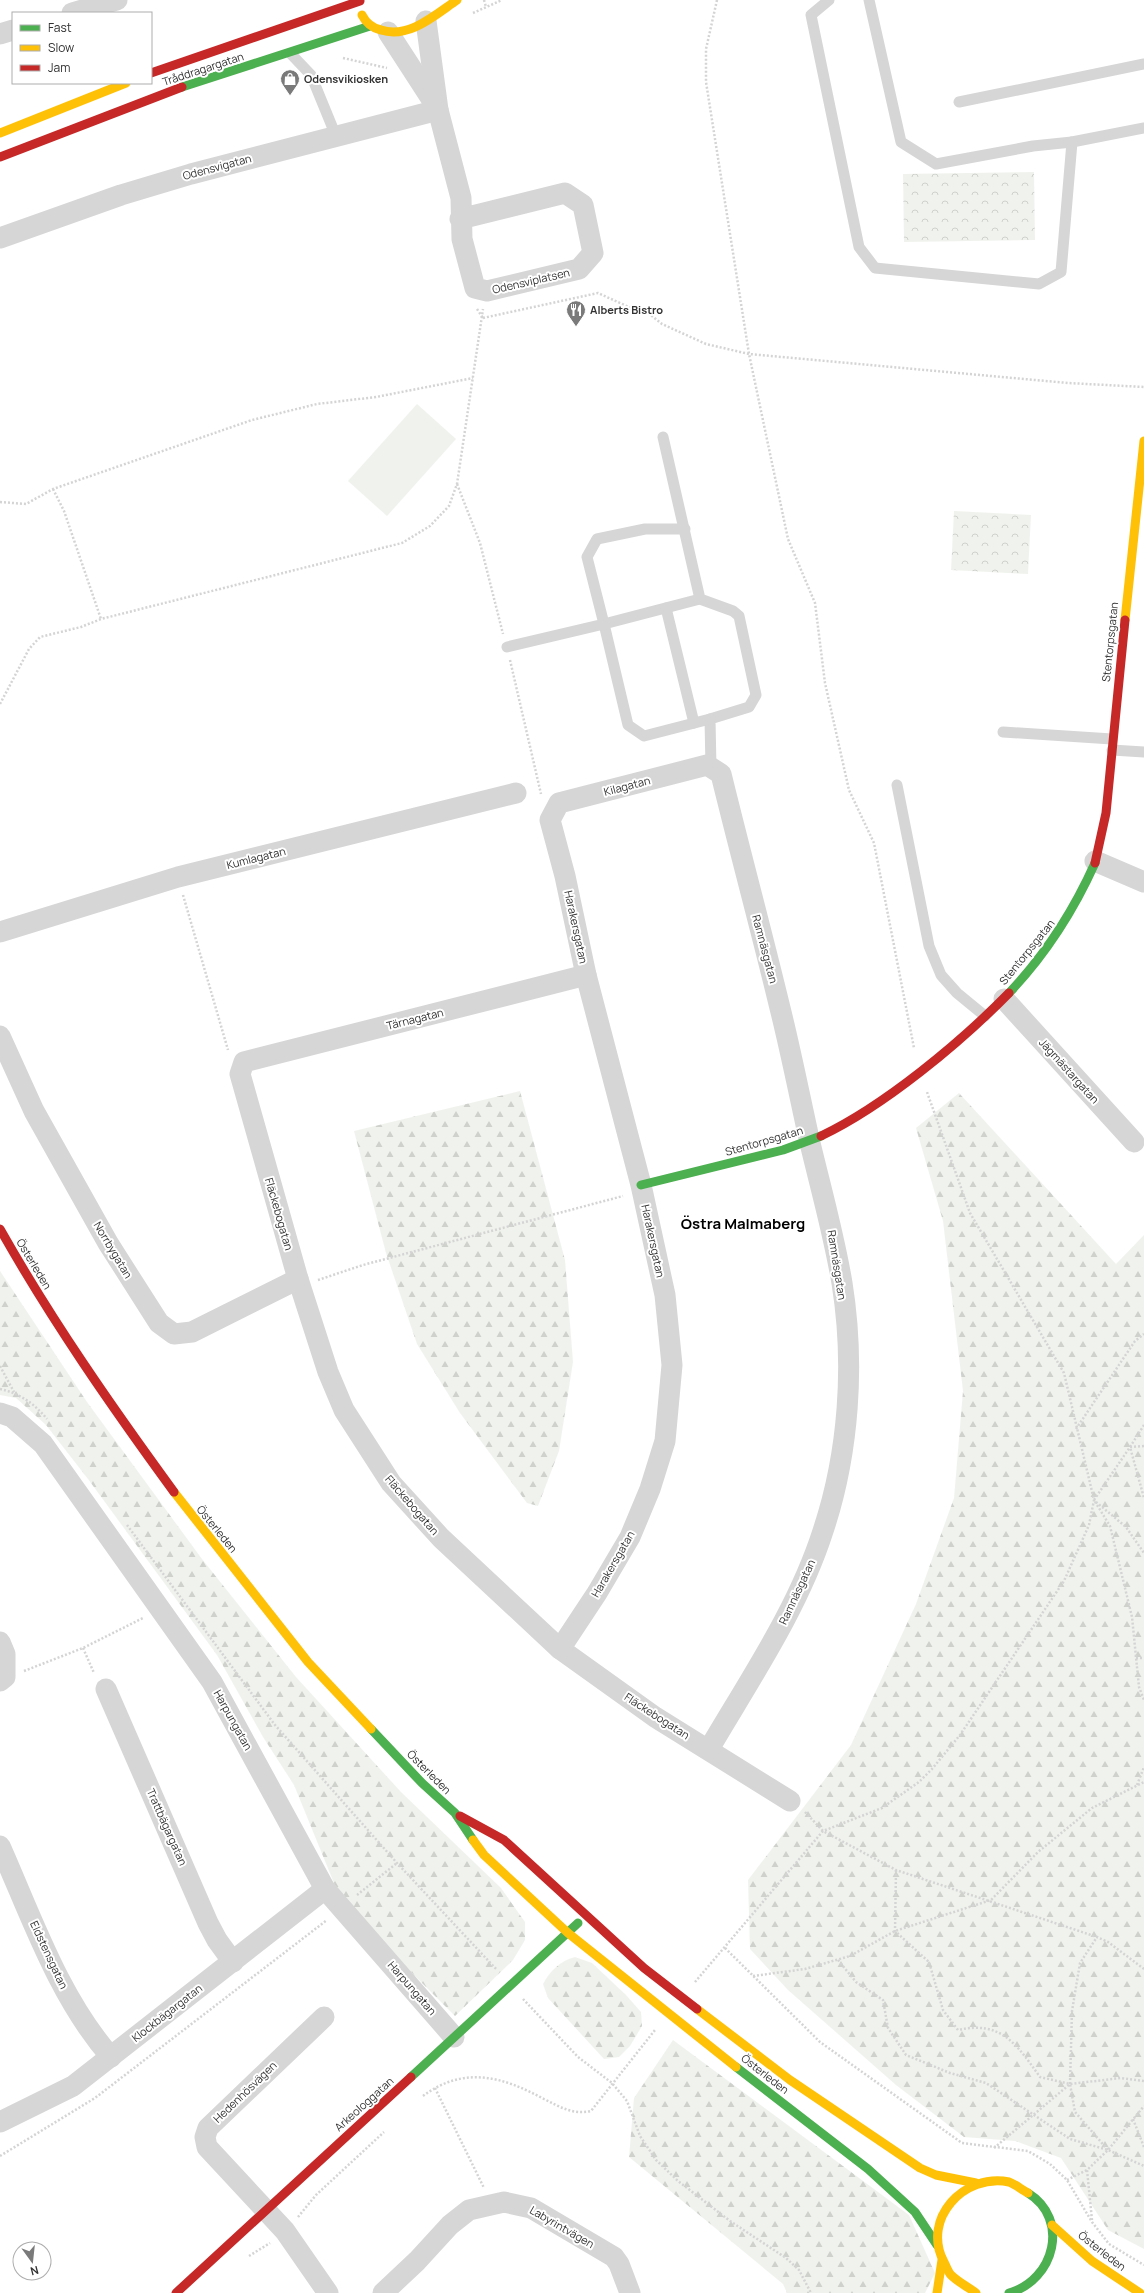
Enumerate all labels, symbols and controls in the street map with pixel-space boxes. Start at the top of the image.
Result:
legend [12,12,152,84]
text: Fast [48,19,72,36]
text: Slow [48,39,74,56]
street label: Tråddragargatan [160,48,245,89]
text: Jam [48,59,70,76]
shop icon: Odensvikiosken [279,68,301,96]
place label: Odensvikiosken [304,71,388,86]
street label: Odensvigatan [181,150,253,183]
street label: Odensviplatsen [491,264,571,297]
restaurant icon: Alberts Bistro [565,299,587,327]
place label: Alberts Bistro [590,302,663,317]
street label: Stentorpsgatan [1098,601,1121,683]
street label: Kilagatan [602,772,652,799]
street label: Kumlagatan [225,843,287,872]
street label: Harakersgatan [561,889,592,965]
street label: Ramnäsgatan [749,913,782,985]
street label: Stentorpsgatan [996,916,1058,988]
street label: Tärnagatan [385,1004,445,1033]
street label: Jägmästargatan [1036,1035,1103,1106]
street label: Stentorpsgatan [723,1122,805,1159]
street label: Fläckebogatan [262,1176,297,1252]
street label: Harakersgatan [638,1203,669,1279]
district label: Östra Malmaberg [681,1213,805,1234]
street label: Norrbygatan [91,1219,136,1281]
street label: Ramnäsgatan [825,1229,850,1301]
street label: Österleden [13,1236,55,1292]
street label: Fläckebogatan [382,1472,443,1538]
street label: Österleden [194,1502,241,1555]
street label: Harakersgatan [587,1528,638,1600]
street label: Ramnäsgatan [775,1557,818,1627]
street label: Harpungatan [211,1687,256,1753]
street label: Fläckebogatan [622,1689,693,1742]
street label: Österleden [404,1746,455,1797]
street label: Trattbägargatan [144,1786,191,1868]
street label: Eldstensgatan [27,1918,72,1991]
street label: Harpungatan [385,1958,440,2018]
street label: Klockbägargatan [128,1980,205,2045]
street label: Österleden [738,2050,792,2097]
street label: Hedenhösvägen [210,2058,280,2126]
street label: Arkeologgatan [331,2073,396,2134]
street label: Labyrintvägen [527,2202,597,2251]
street label: Österleden [1075,2227,1129,2274]
north arrow [12,2241,52,2281]
text: N [29,2263,40,2279]

